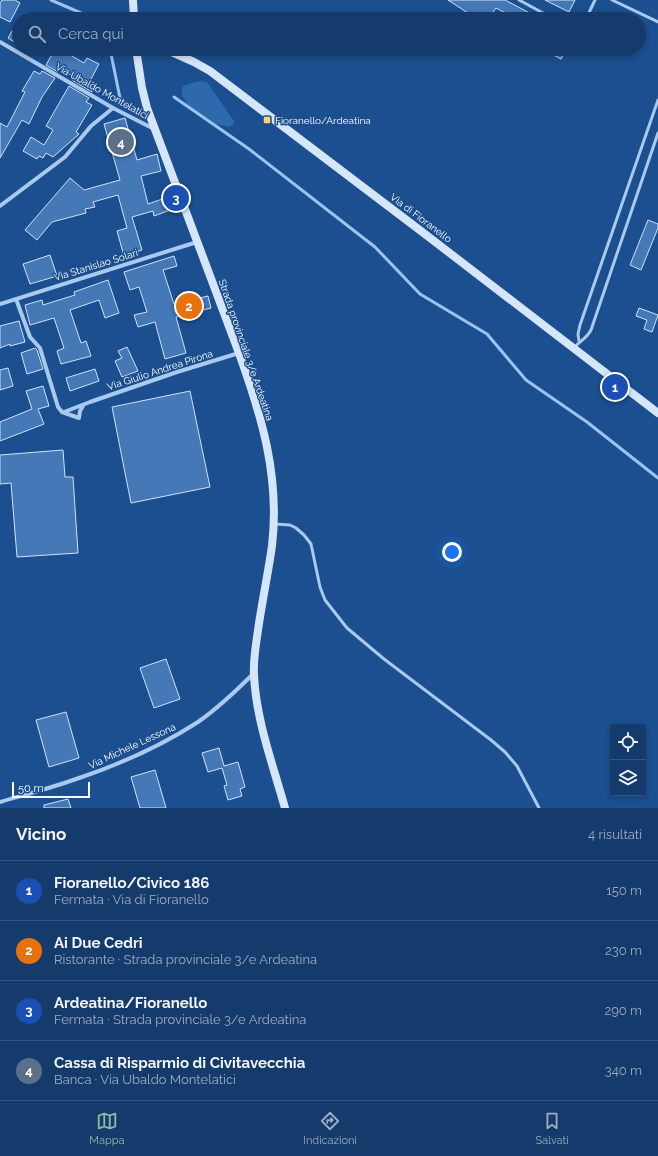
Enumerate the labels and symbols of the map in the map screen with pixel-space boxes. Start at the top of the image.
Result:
street label: Via Ubaldo Montelatici [54,61,150,121]
marker: Fioranello/Ardeatina [262,115,272,125]
place label: Fioranello/Ardeatina [275,115,371,126]
pin: 4 [108,127,134,157]
pin: 3 [163,183,189,213]
street label: Via di Fioranello [388,191,454,245]
street label: Via Stanislao Solari [53,247,139,283]
street label: Strada provinciale 3/e Ardeatina [217,278,275,422]
pin: 2 [176,291,202,321]
street label: Via Giulio Andrea Pirona [106,348,214,392]
pin: 1 [602,372,628,402]
your location [442,542,462,562]
street label: Via Michele Lessona [87,721,177,771]
scale bar [12,780,90,799]

